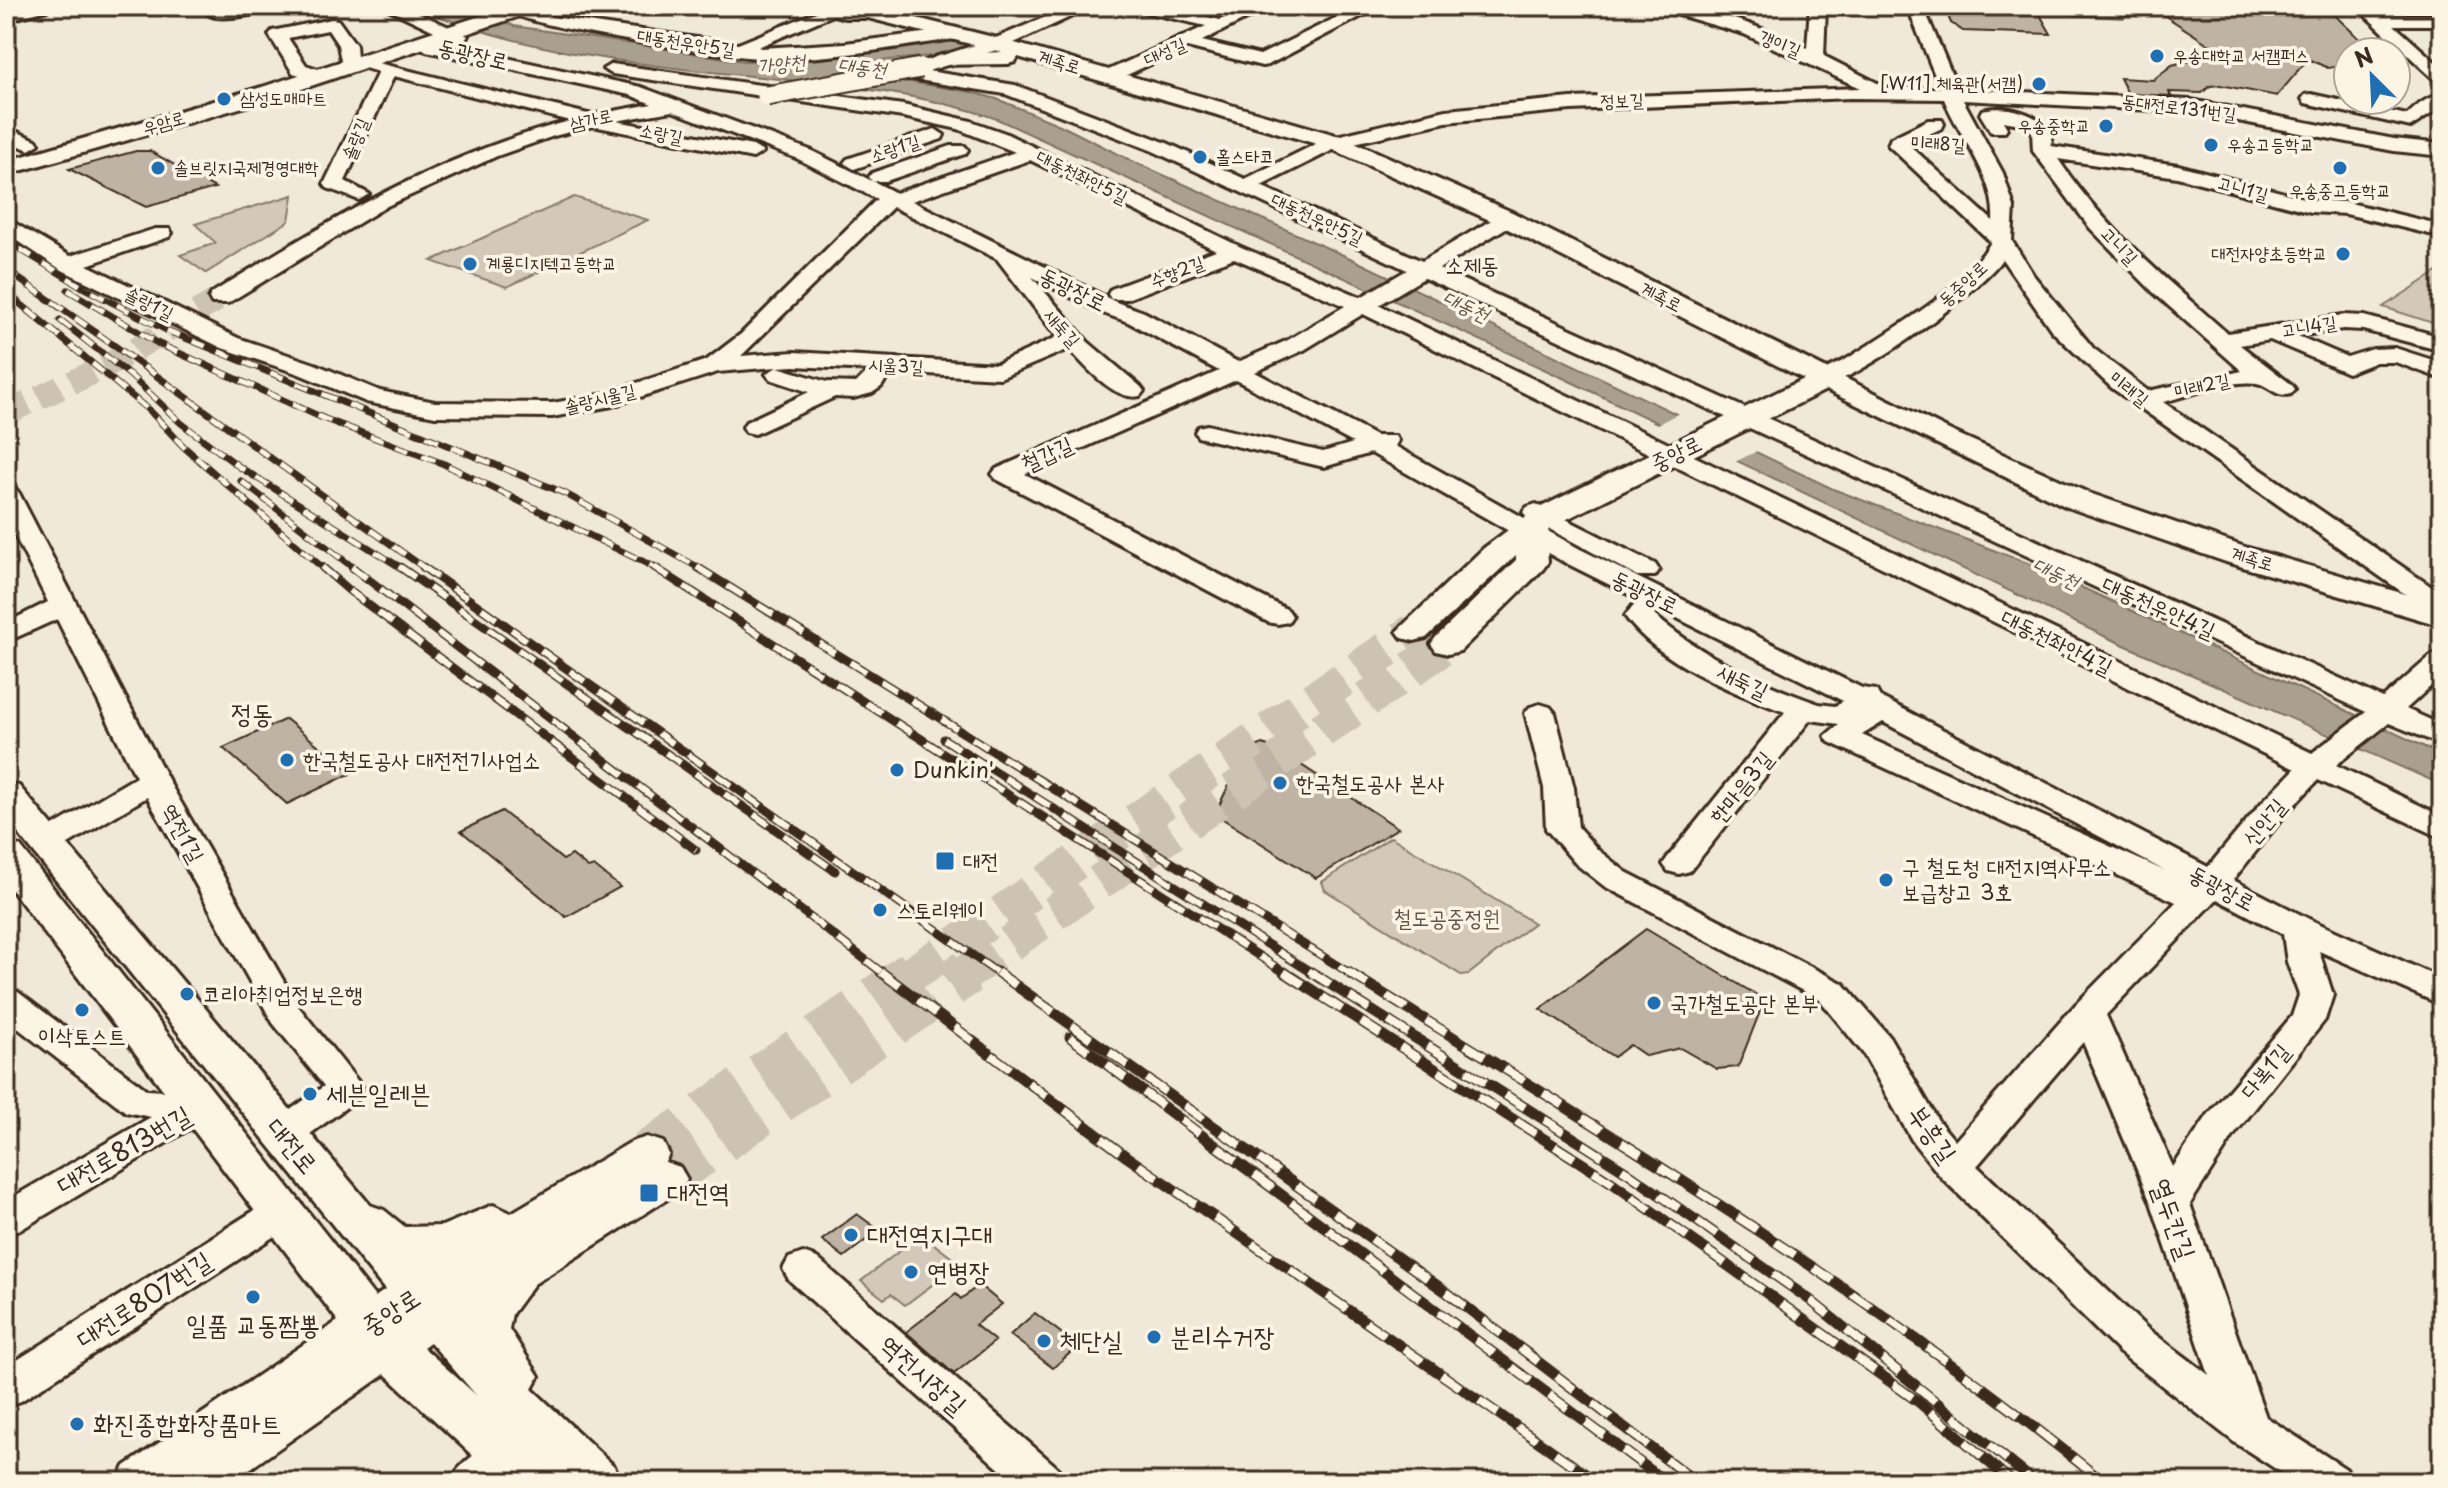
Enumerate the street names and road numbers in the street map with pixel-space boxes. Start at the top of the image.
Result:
street label: 대동천우안5길 [635,20,737,63]
street label: 갱이길 [1755,22,1806,63]
street label: 동광장로 [435,28,512,77]
street label: 대성길 [1139,29,1190,72]
street label: 계족로 [1035,41,1084,80]
street label: 정보길 [1600,85,1645,114]
street label: 동대전로131번길 [2120,86,2238,127]
street label: 삼가로 [566,100,615,137]
street label: 우암로 [139,103,188,141]
street label: 솔랑길 [334,113,375,164]
street label: 소랑길 [637,115,686,150]
street label: 소랑1길 [866,126,924,169]
street label: 미래8길 [1910,128,1967,157]
street label: 대동천좌안5길 [1032,142,1133,210]
street label: 고니1길 [2215,168,2272,207]
street label: 대동천우안5길 [1267,185,1368,251]
street label: 고니길 [2095,220,2145,270]
street label: 수향2길 [1145,248,1208,293]
street label: 동중앙로 [1931,253,1993,312]
street label: 동광장로 [1035,257,1113,318]
street label: 계족로 [1636,274,1687,318]
street label: 솔랑1길 [121,279,179,326]
street label: 새둑길 [1039,302,1088,353]
street label: 고니4길 [2279,308,2339,343]
street label: 시울3길 [868,350,925,379]
street label: 미래길 [2104,364,2156,412]
street label: 미래2길 [2171,365,2233,404]
street label: 솔랑시울길 [561,376,639,419]
street label: 중앙로 [1644,425,1706,478]
street label: 철갑길 [1015,426,1078,479]
street label: 계족로 [2228,538,2277,577]
street label: 동광장로 [1607,560,1685,621]
street label: 대동천우안4길 [2098,566,2222,645]
street label: 대동천좌안4길 [1996,599,2119,682]
street label: 새둑길 [1713,653,1775,706]
street label: 한마음3길 [1700,742,1780,830]
street label: 신안길 [2233,790,2293,852]
street label: 역전1길 [155,797,214,868]
street label: 동광장로 [2184,855,2262,918]
street label: 다복1길 [2231,1035,2297,1105]
street label: 대전로813번길 [49,1094,198,1203]
street label: 부흥길 [1899,1096,1967,1170]
street label: 대전로 [258,1108,328,1182]
street label: 열두칸길 [2142,1172,2207,1265]
street label: 대전로807번길 [68,1240,218,1357]
street label: 중앙로 [353,1277,427,1344]
street label: 역전시장길 [872,1325,976,1423]

